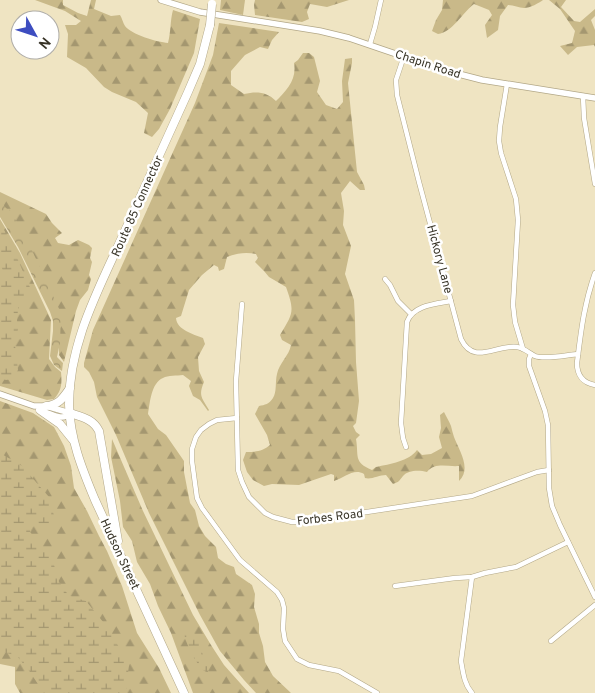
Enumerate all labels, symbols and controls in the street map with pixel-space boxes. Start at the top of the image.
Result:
north arrow [10,10,60,60]
text: N [34,33,54,52]
street label: Chapin Road [393,47,463,83]
street label: Route 85 Connector [108,153,168,259]
street label: Hickory Lane [422,223,456,295]
street label: Forbes Road [296,506,364,530]
street label: Hudson Street [96,516,143,593]

